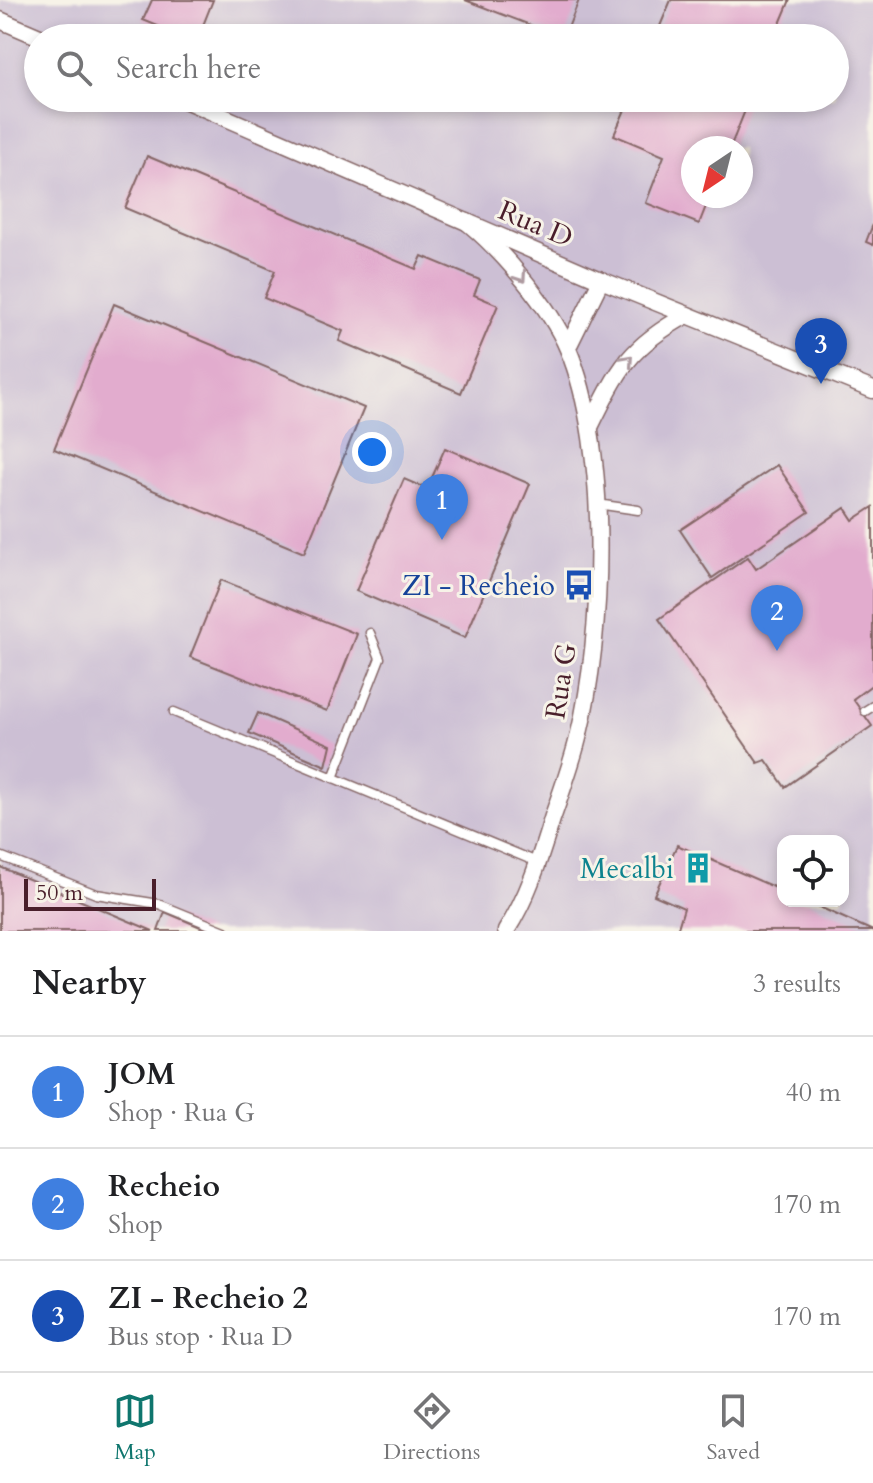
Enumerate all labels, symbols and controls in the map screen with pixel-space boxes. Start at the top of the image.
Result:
search box [24,24,849,112]
icon: search [52,46,96,90]
text: Search here [116,48,261,89]
north arrow [681,136,753,208]
street label: Rua D [493,191,579,256]
one-way arrow [511,269,526,283]
pin: 3 [795,318,847,384]
one-way arrow [618,354,632,369]
your location [352,432,392,472]
pin: 1 [416,474,468,540]
place label: ZI - Recheio [402,567,555,605]
bus stop icon: ZI - Recheio [562,568,596,602]
pin: 2 [751,585,803,651]
street label: Rua G [536,640,586,722]
map controls [777,835,849,907]
button: locate [777,835,849,907]
place label: Mecalbi [580,850,674,888]
building icon: Mecalbi [681,851,715,885]
scale bar [24,875,156,911]
text: 50 m [36,878,83,908]
text: Nearby [32,960,147,1006]
text: 3 results [753,966,841,1001]
text: JOM [108,1054,175,1095]
text: 1 [51,1075,65,1110]
text: 40 m [785,1075,841,1110]
text: Shop · Rua G [108,1095,255,1130]
text: Recheio [108,1166,220,1207]
text: 2 [51,1187,65,1222]
text: 170 m [772,1187,841,1222]
text: Shop [108,1207,163,1242]
text: ZI - Recheio 2 [108,1278,308,1319]
text: 3 [51,1299,65,1334]
text: 170 m [772,1299,841,1334]
text: Bus stop · Rua D [108,1319,293,1354]
tab: Map [113,1389,157,1467]
tab: Directions [383,1389,480,1467]
tab: Saved [707,1389,760,1467]

